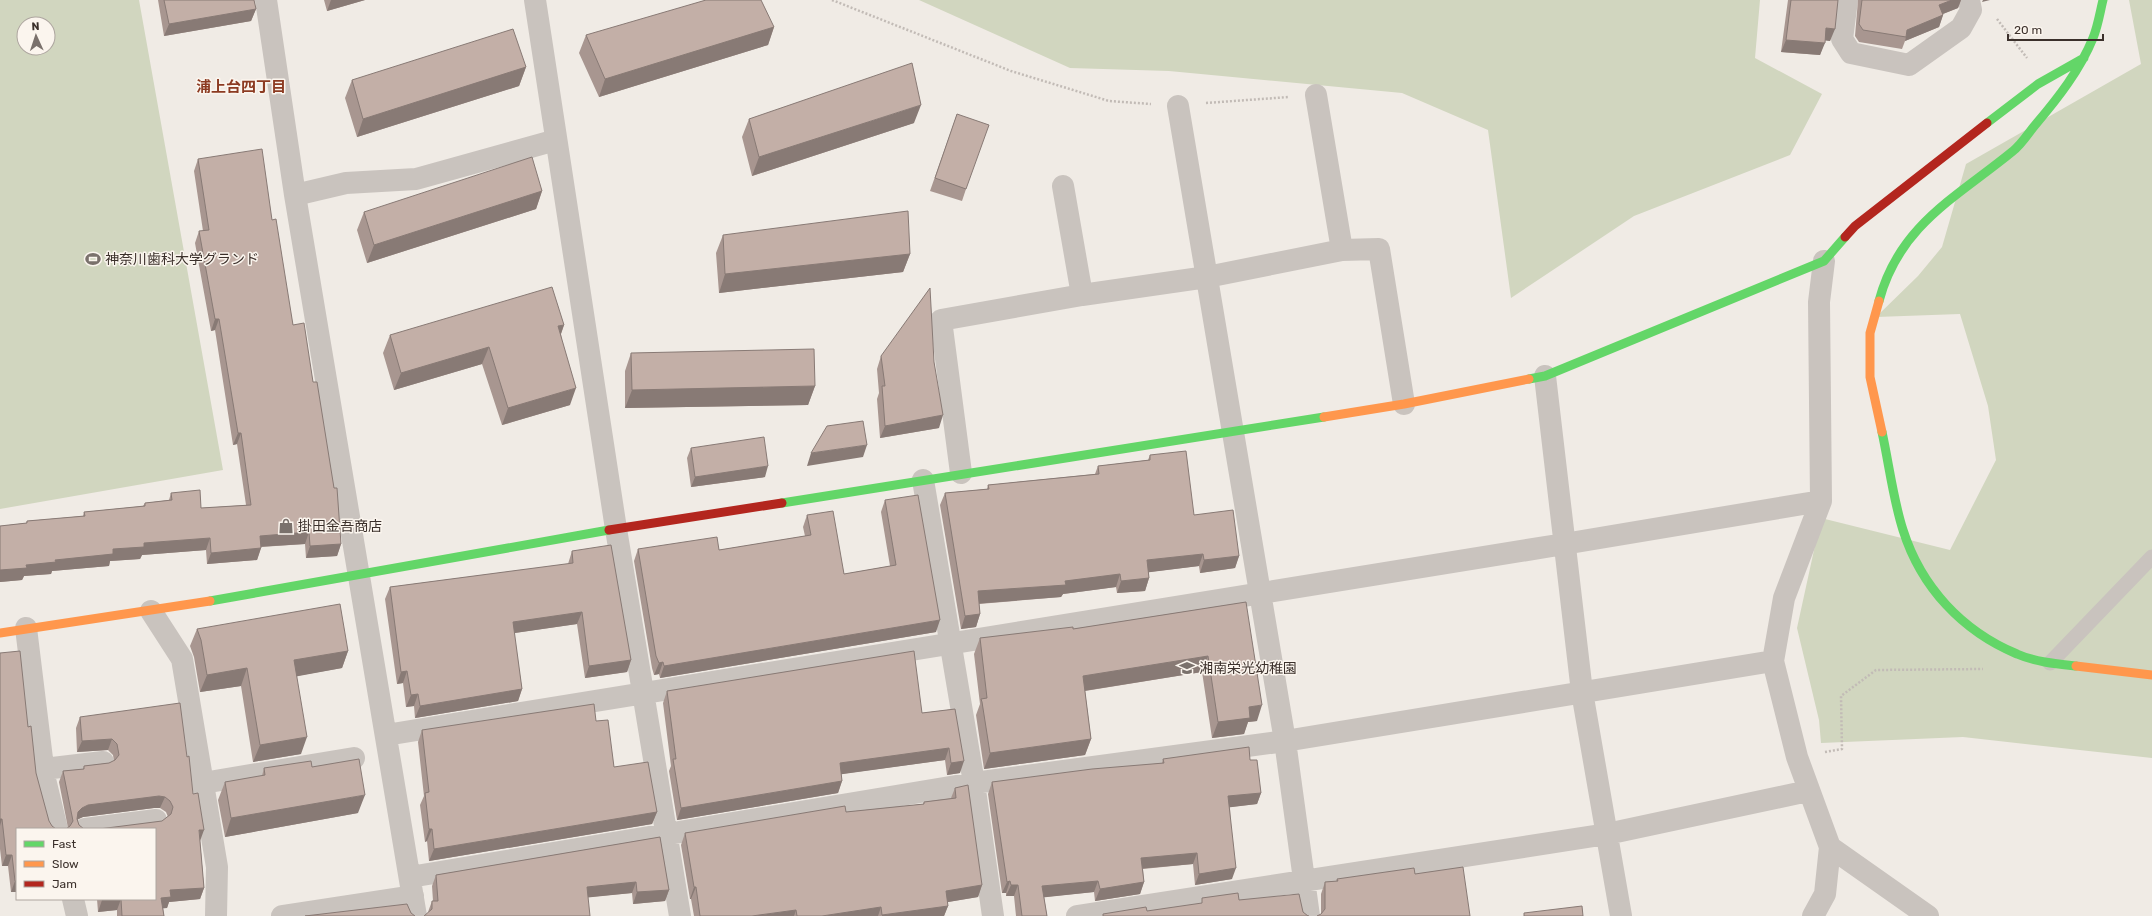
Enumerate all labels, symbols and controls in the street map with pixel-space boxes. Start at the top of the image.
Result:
north arrow [16,16,56,56]
scale bar [2008,16,2103,42]
text: N [31,20,40,33]
text: 20 m [2014,23,2042,37]
district label: 浦上台四丁目 [196,78,286,96]
sports icon: 神奈川歯科大学グランド [84,250,102,268]
place label: 神奈川歯科大学グランド [105,251,259,268]
shop icon: 掛田金吾商店 [277,517,295,535]
place label: 掛田金吾商店 [298,518,382,535]
school or university icon: 湘南栄光幼稚園 [1178,659,1196,677]
place label: 湘南栄光幼稚園 [1199,660,1297,677]
legend [16,828,156,900]
text: Fast [52,837,76,851]
text: Slow [52,857,79,871]
text: Jam [52,877,77,891]

